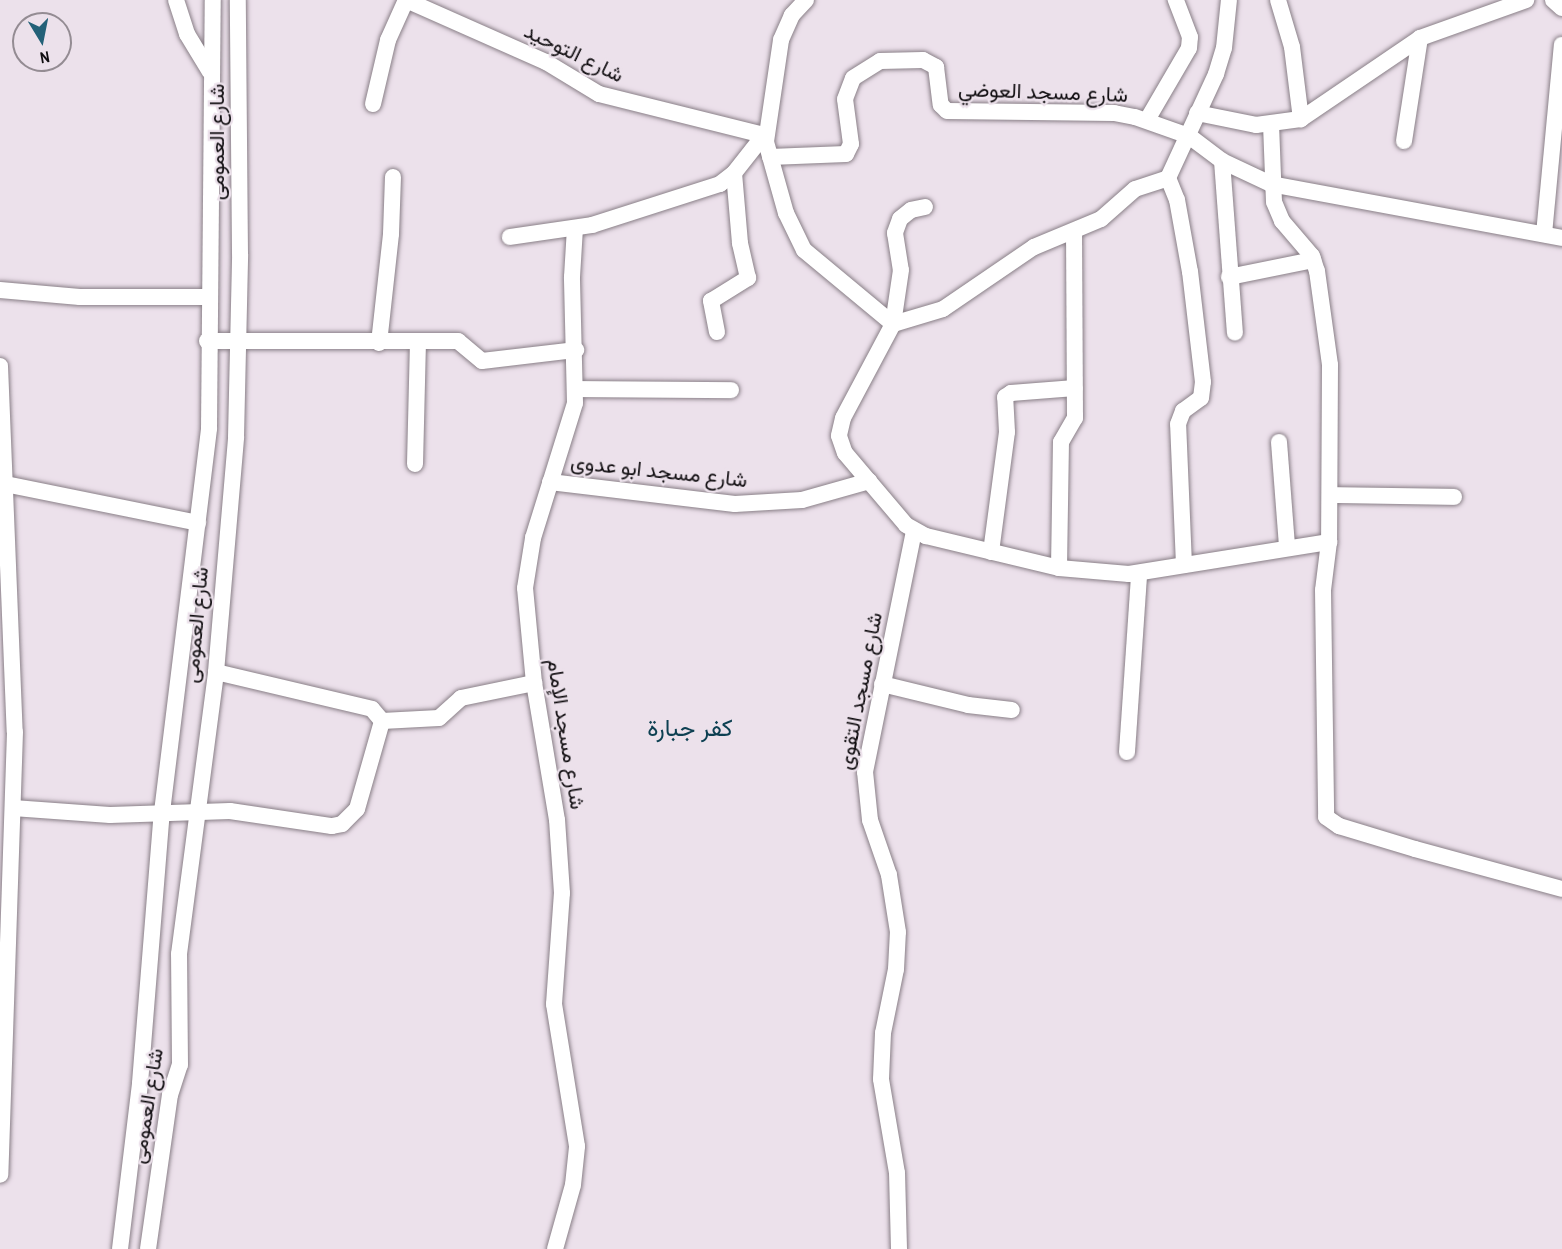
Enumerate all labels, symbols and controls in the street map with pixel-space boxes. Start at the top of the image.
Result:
north arrow [12,12,72,72]
street label: شارع التوحيد [520,18,628,88]
text: N [38,46,51,69]
street label: شارع مسجد العوضي [958,76,1128,108]
street label: شارع العمومى [204,84,230,200]
street label: شارع مسجد ابو عدوى [569,449,749,493]
street label: شارع العمومى [178,566,214,684]
street label: شارع مسجد التقوى [832,610,888,772]
street label: شارع مسجد الإمام [542,657,590,811]
district label: كفر جبارة [647,714,733,742]
street label: شارع العمومى [125,1046,169,1166]

